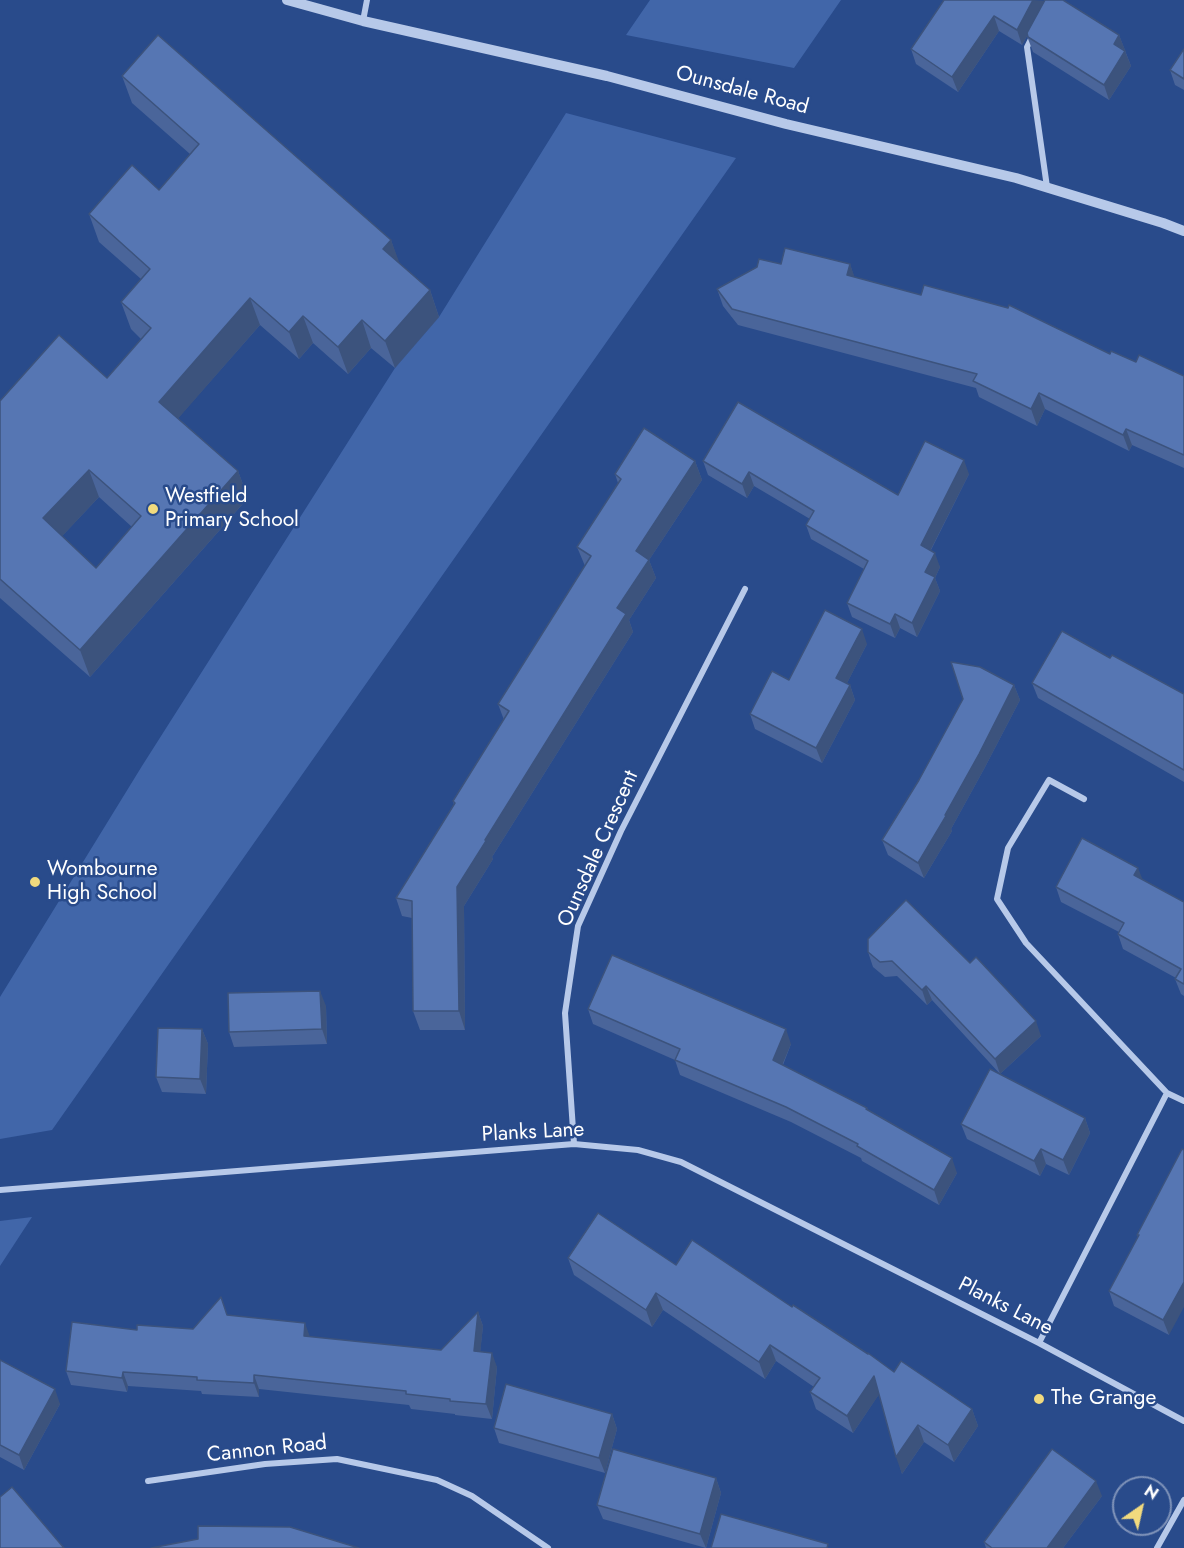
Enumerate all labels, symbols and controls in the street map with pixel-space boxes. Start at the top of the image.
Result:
street label: Ounsdale Road [673,61,811,121]
place label: Westfield Primary School [165,484,299,534]
marker: Westfield Primary School [146,502,160,516]
street label: Ounsdale Crescent [553,767,645,931]
place label: Wombourne High School [47,857,157,907]
marker: Wombourne High School [28,875,42,889]
street label: Planks Lane [481,1118,585,1148]
street label: Planks Lane [953,1272,1057,1342]
place label: The Grange [1051,1386,1156,1412]
marker: The Grange [1032,1392,1046,1406]
street label: Cannon Road [206,1431,328,1469]
north arrow [1112,1476,1172,1536]
text: N [1140,1479,1163,1505]

